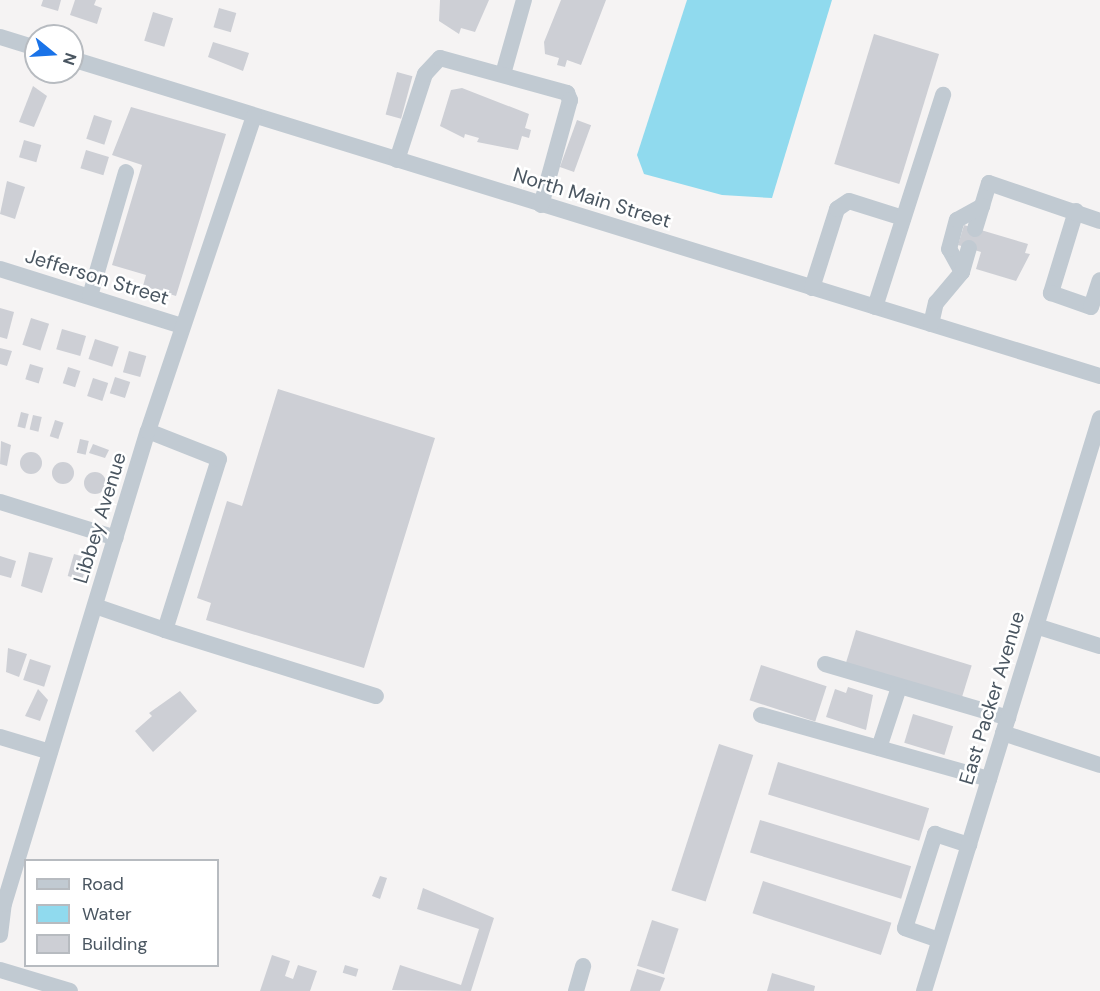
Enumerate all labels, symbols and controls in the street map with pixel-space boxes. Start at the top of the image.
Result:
north arrow [24,24,84,84]
text: N [58,50,81,68]
street label: North Main Street [510,163,674,233]
street label: Jefferson Street [22,244,172,310]
street label: Libbey Avenue [69,450,131,586]
street label: East Packer Avenue [954,609,1030,787]
legend [24,859,219,967]
text: Road [82,872,124,896]
text: Water [82,902,132,926]
text: Building [82,932,147,956]

